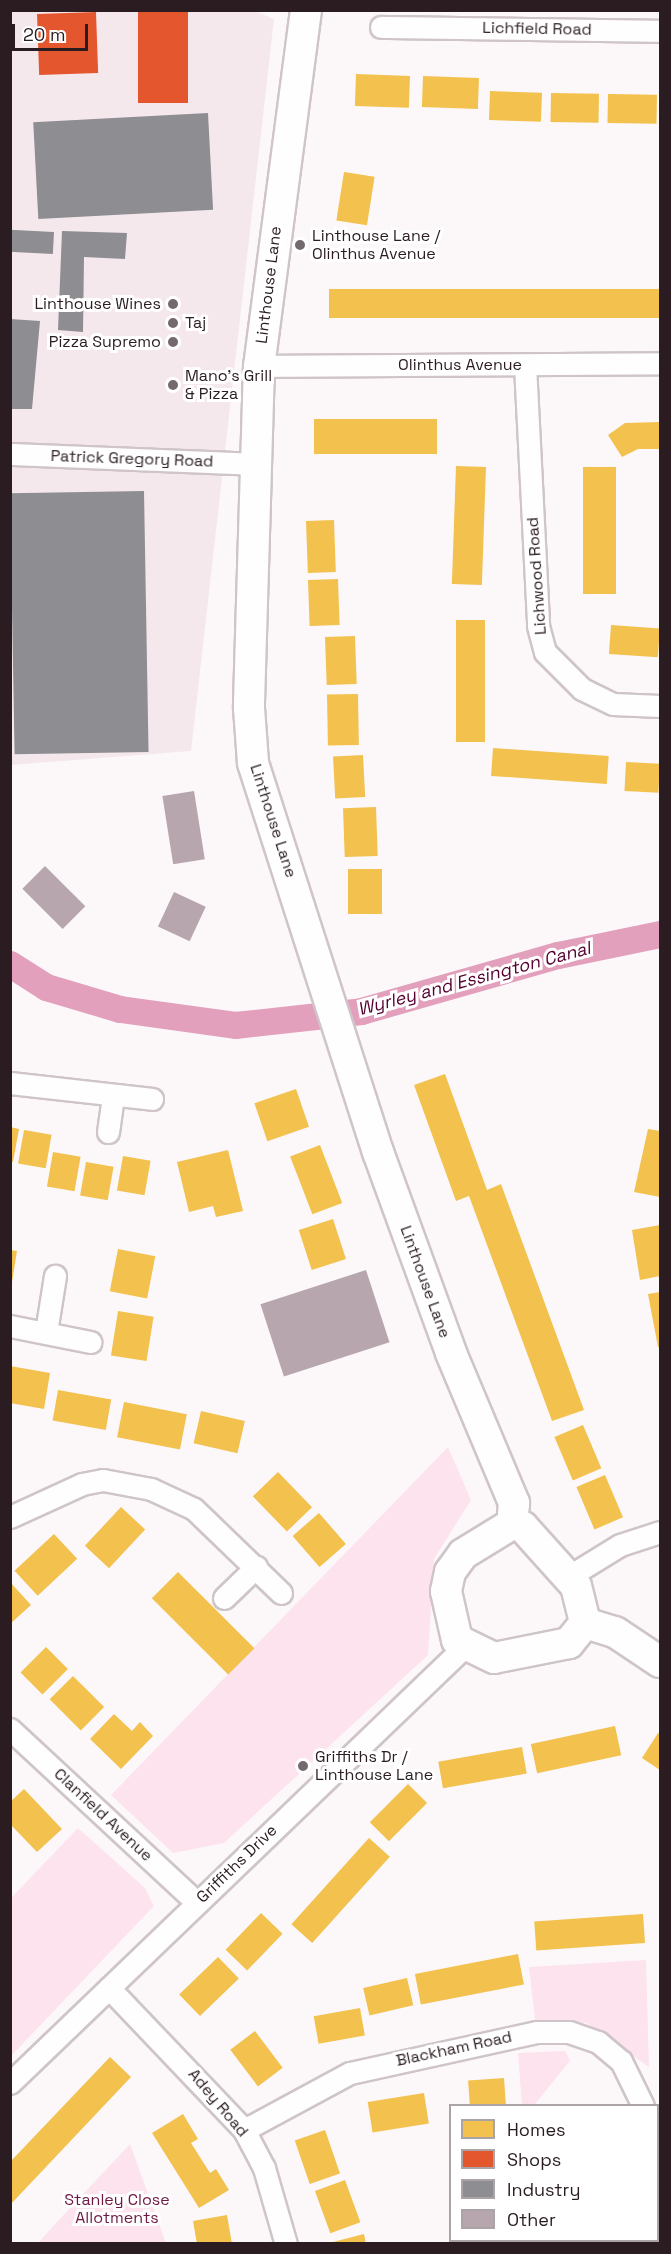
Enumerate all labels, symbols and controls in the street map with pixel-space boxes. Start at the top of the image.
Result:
scale bar [15,12,92,50]
street label: Lichfield Road [482,18,592,40]
text: 20 m [23,23,66,46]
street label: Linthouse Lane [252,225,286,345]
place label: Linthouse Lane / Olinthus Avenue [312,226,440,264]
marker: Linthouse Lane / Olinthus Avenue [293,238,307,252]
place label: Linthouse Wines [34,294,161,314]
marker: Linthouse Wines [166,297,180,311]
place label: Taj [185,313,206,333]
marker: Taj [166,316,180,330]
place label: Pizza Supremo [49,332,161,352]
marker: Pizza Supremo [166,335,180,349]
street label: Olinthus Avenue [398,355,522,375]
place label: Mano's Grill & Pizza [185,366,272,404]
marker: Mano's Grill & Pizza [166,378,180,392]
street label: Patrick Gregory Road [50,447,214,471]
street label: Lichwood Road [523,516,551,636]
street label: Linthouse Lane [246,762,300,880]
water label: Wyrley and Essington Canal [355,937,593,1021]
street label: Linthouse Lane [396,1223,454,1341]
place label: Griffiths Dr / Linthouse Lane [315,1747,433,1785]
marker: Griffiths Dr / Linthouse Lane [296,1759,310,1773]
street label: Clanfield Avenue [50,1764,156,1866]
street label: Griffiths Drive [193,1821,281,1907]
street label: Blackham Road [394,2027,514,2071]
street label: Adey Road [184,2065,252,2141]
legend [449,2104,659,2242]
text: Homes [507,2118,566,2141]
text: Shops [507,2148,561,2171]
text: Industry [507,2178,580,2201]
park label: Stanley Close Allotments [64,2190,170,2228]
text: Other [507,2208,556,2231]

